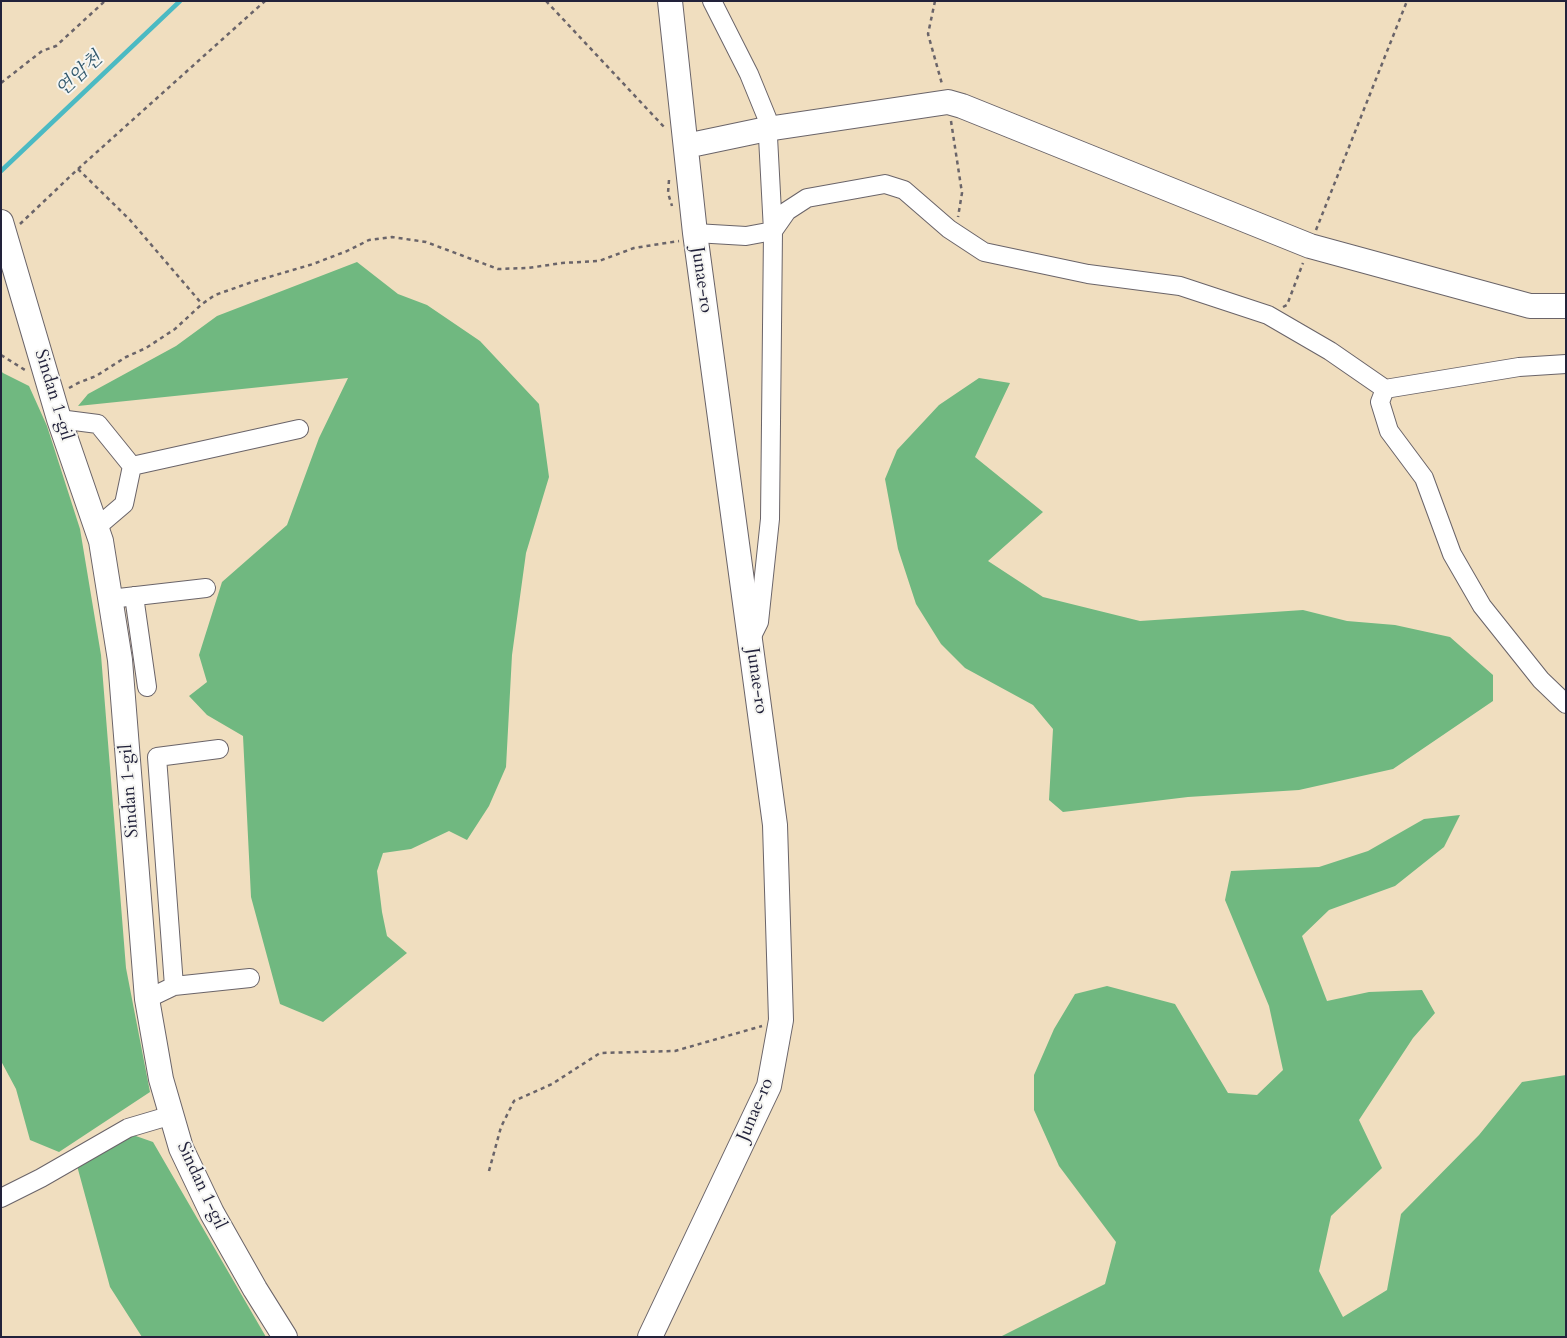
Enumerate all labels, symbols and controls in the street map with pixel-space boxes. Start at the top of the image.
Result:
water label: 연암천 [52,48,108,102]
street label: Junae-ro [686,246,716,314]
street label: Sindan 1-gil [29,347,77,443]
street label: Junae-ro [741,647,771,715]
street label: Sindan 1-gil [116,744,144,838]
street label: Junae-ro [733,1075,779,1145]
street label: Sindan 1-gil [171,1139,231,1233]

